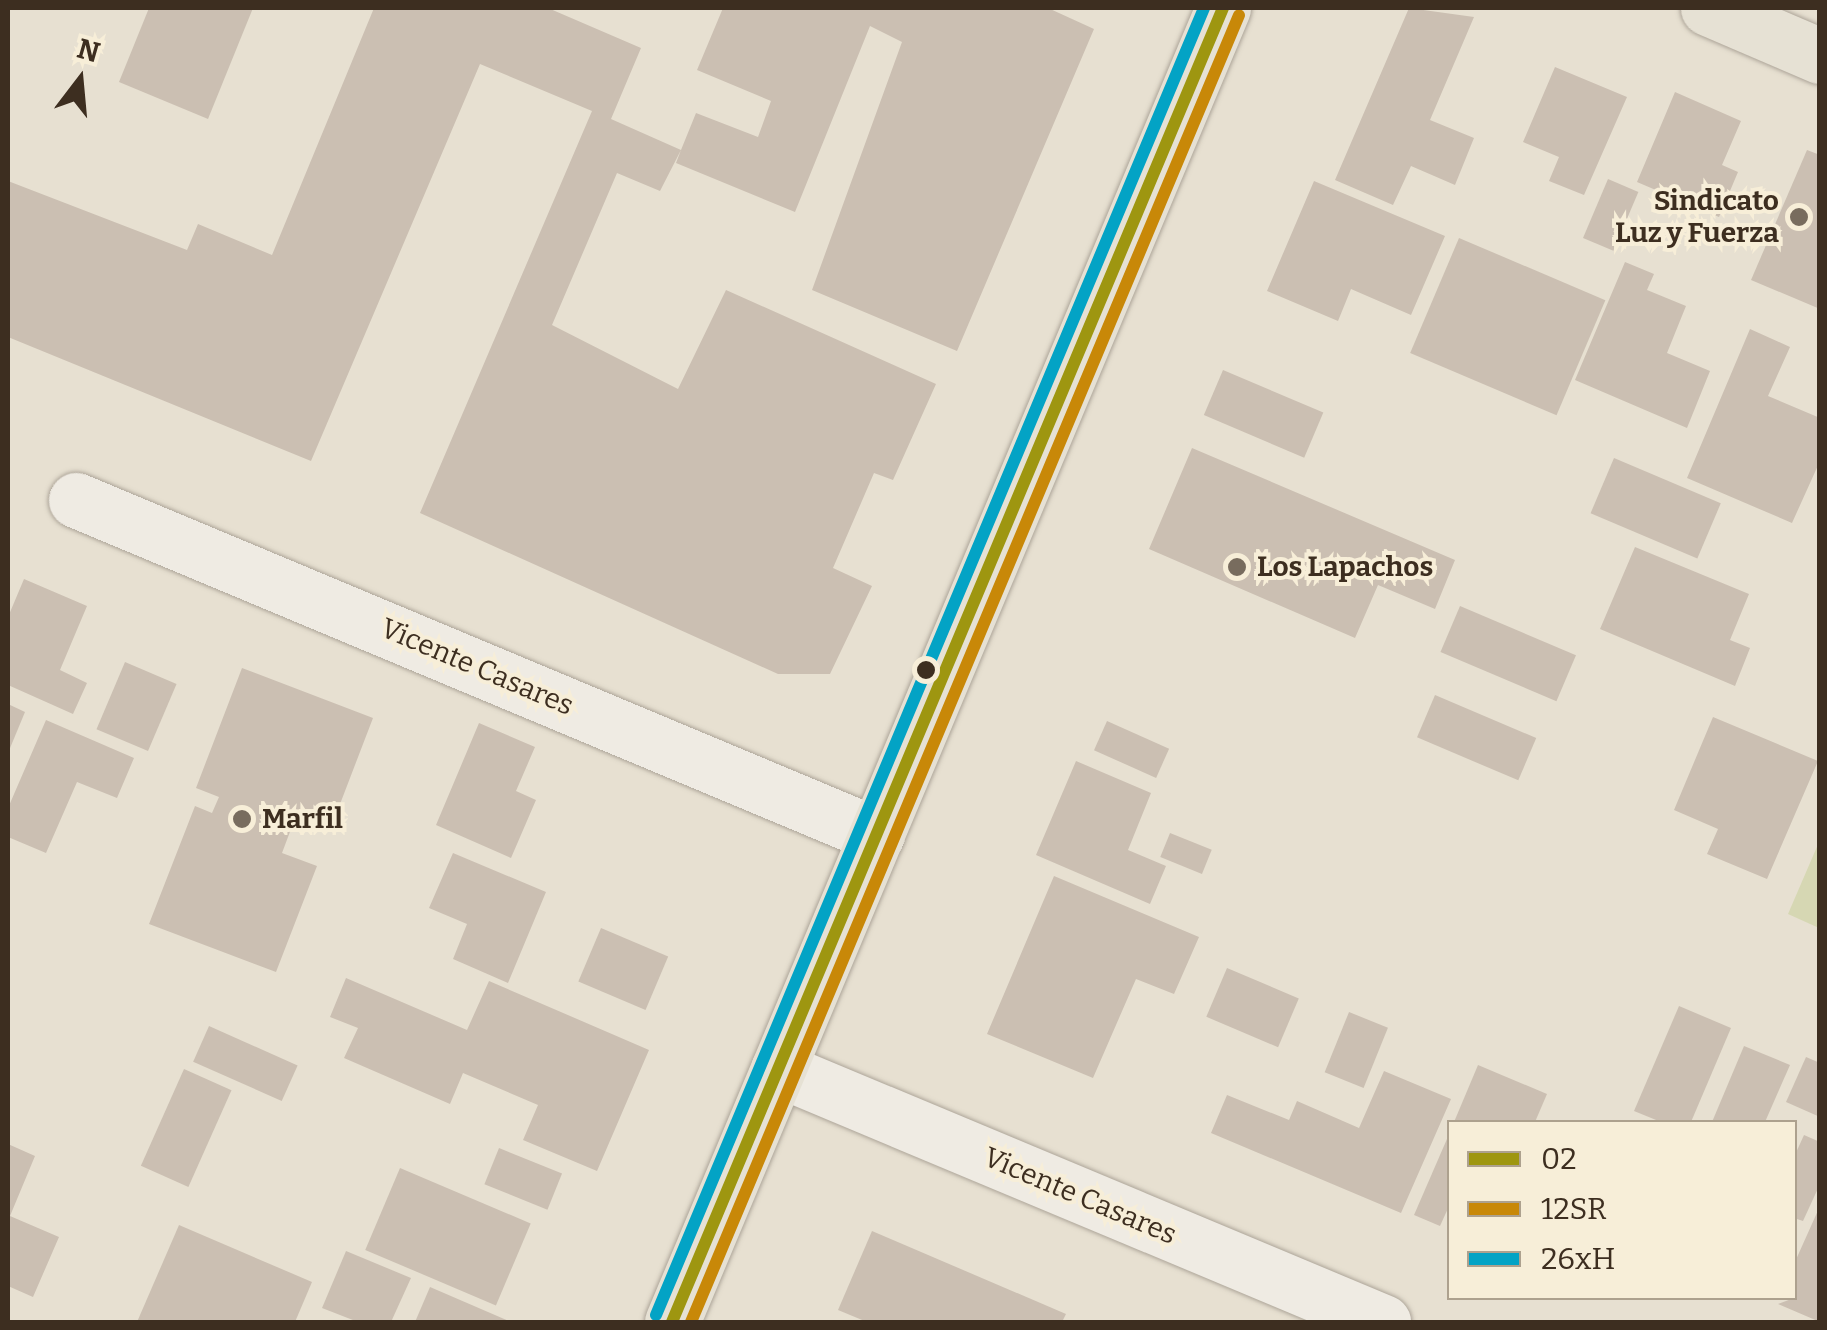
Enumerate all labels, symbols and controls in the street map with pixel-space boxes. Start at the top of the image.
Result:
north arrow [30,30,130,130]
text: N [73,32,103,70]
place label: Sindicato Luz y Fuerza [1615,184,1779,250]
marker: Sindicato Luz y Fuerza [1788,206,1810,228]
place label: Los Lapachos [1257,550,1433,584]
marker: Los Lapachos [1226,556,1248,578]
street label: Vicente Casares [376,611,578,723]
unlabelled marker [916,660,936,680]
place label: Marfil [262,802,343,836]
marker: Marfil [231,808,253,830]
legend [1447,1120,1797,1300]
street label: Vicente Casares [979,1140,1181,1252]
text: 02 [1541,1141,1577,1177]
text: 12SR [1541,1191,1607,1227]
text: 26xH [1541,1241,1615,1277]

